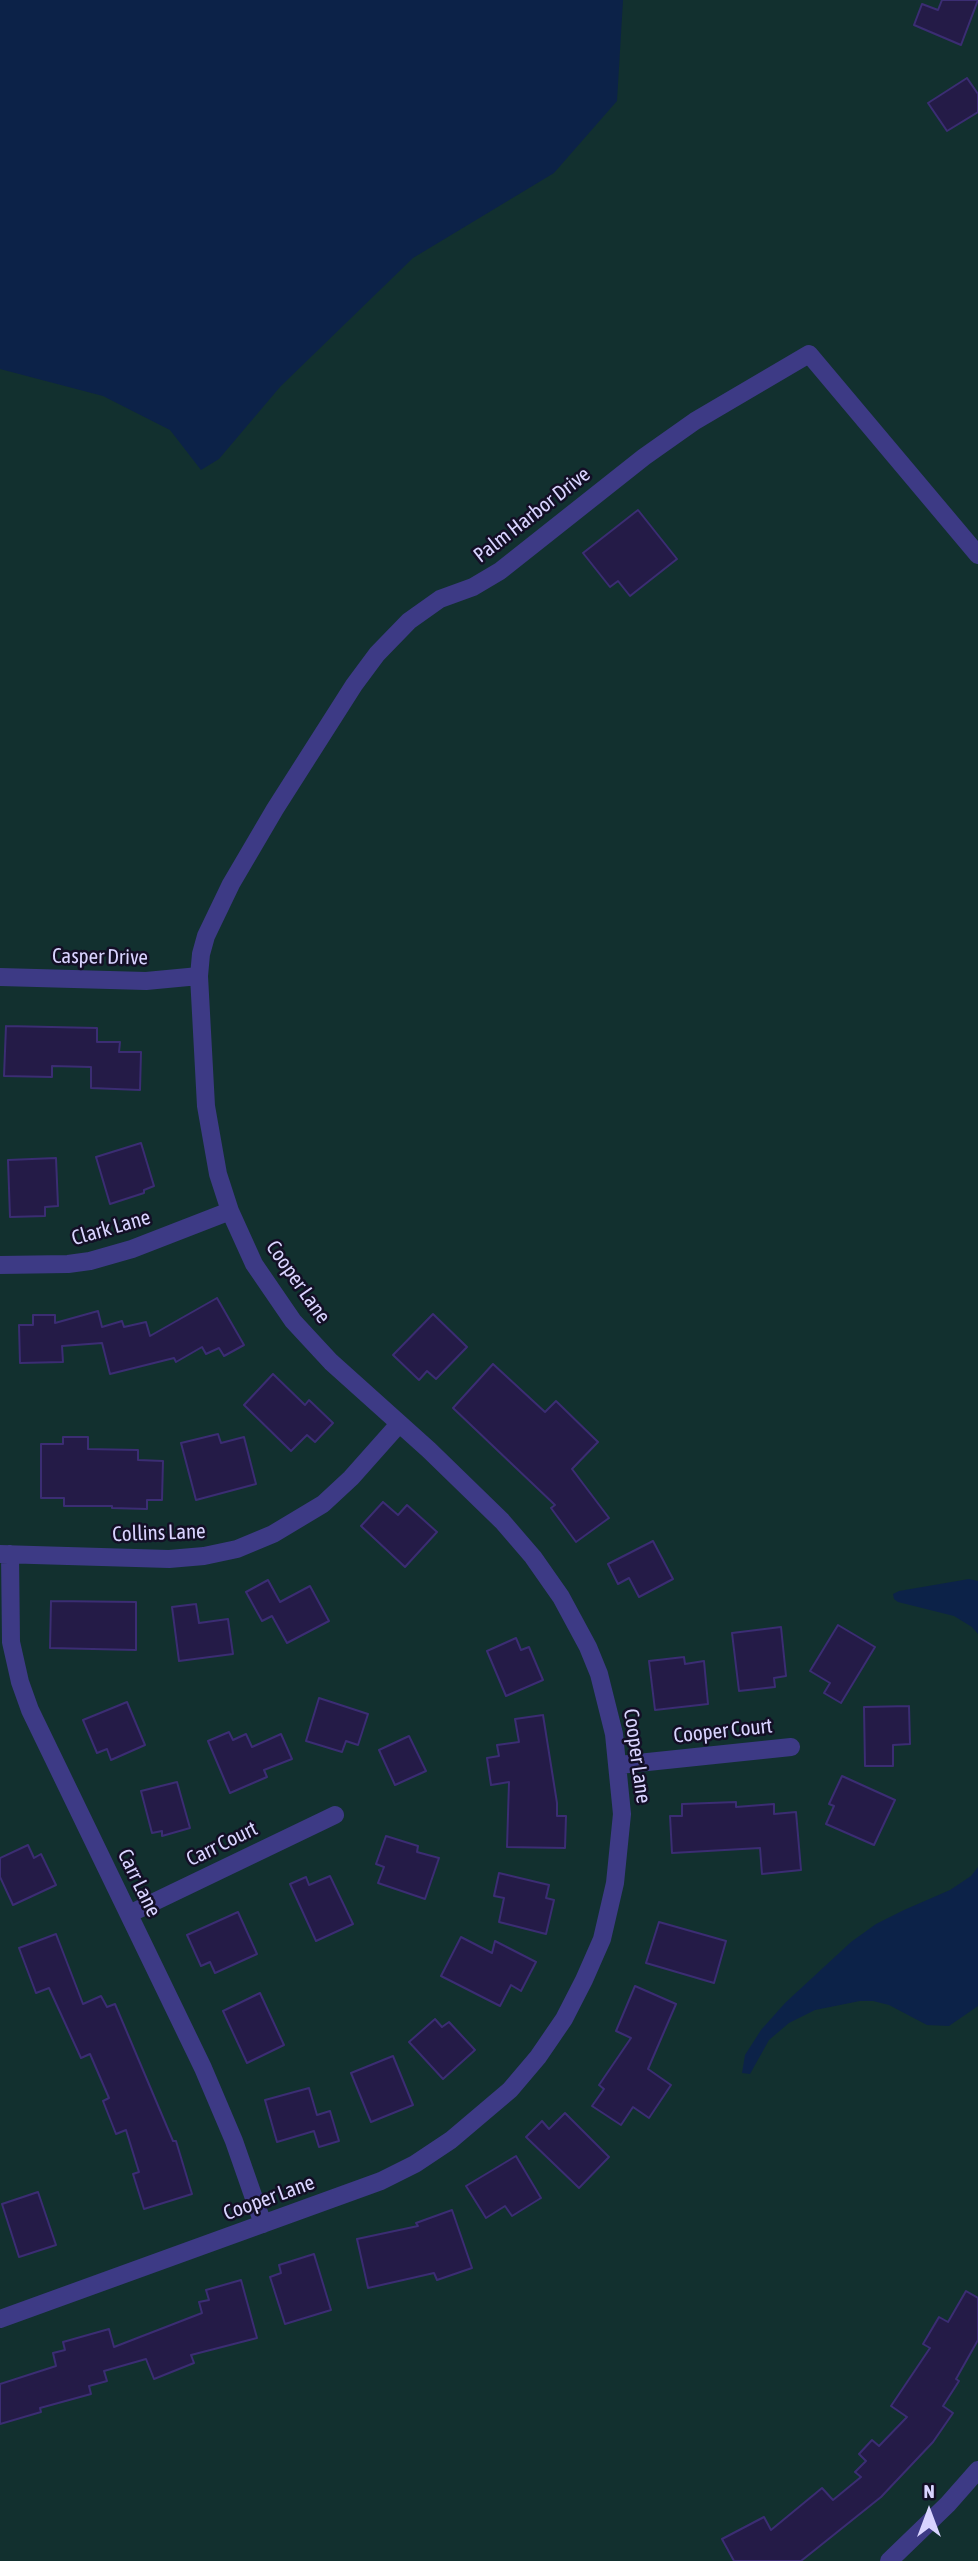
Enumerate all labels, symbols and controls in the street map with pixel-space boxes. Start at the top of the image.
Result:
street label: Palm Harbor Drive [469,462,595,568]
street label: Casper Drive [52,944,148,970]
street label: Clark Lane [69,1205,153,1251]
street label: Cooper Lane [260,1236,336,1328]
street label: Collins Lane [112,1519,206,1547]
street label: Cooper Lane [618,1707,656,1805]
street label: Cooper Court [672,1713,774,1749]
street label: Carr Court [182,1816,262,1872]
street label: Carr Lane [112,1845,166,1921]
street label: Cooper Lane [220,2170,318,2226]
north arrow [894,2477,964,2547]
text: N [923,2480,935,2502]

